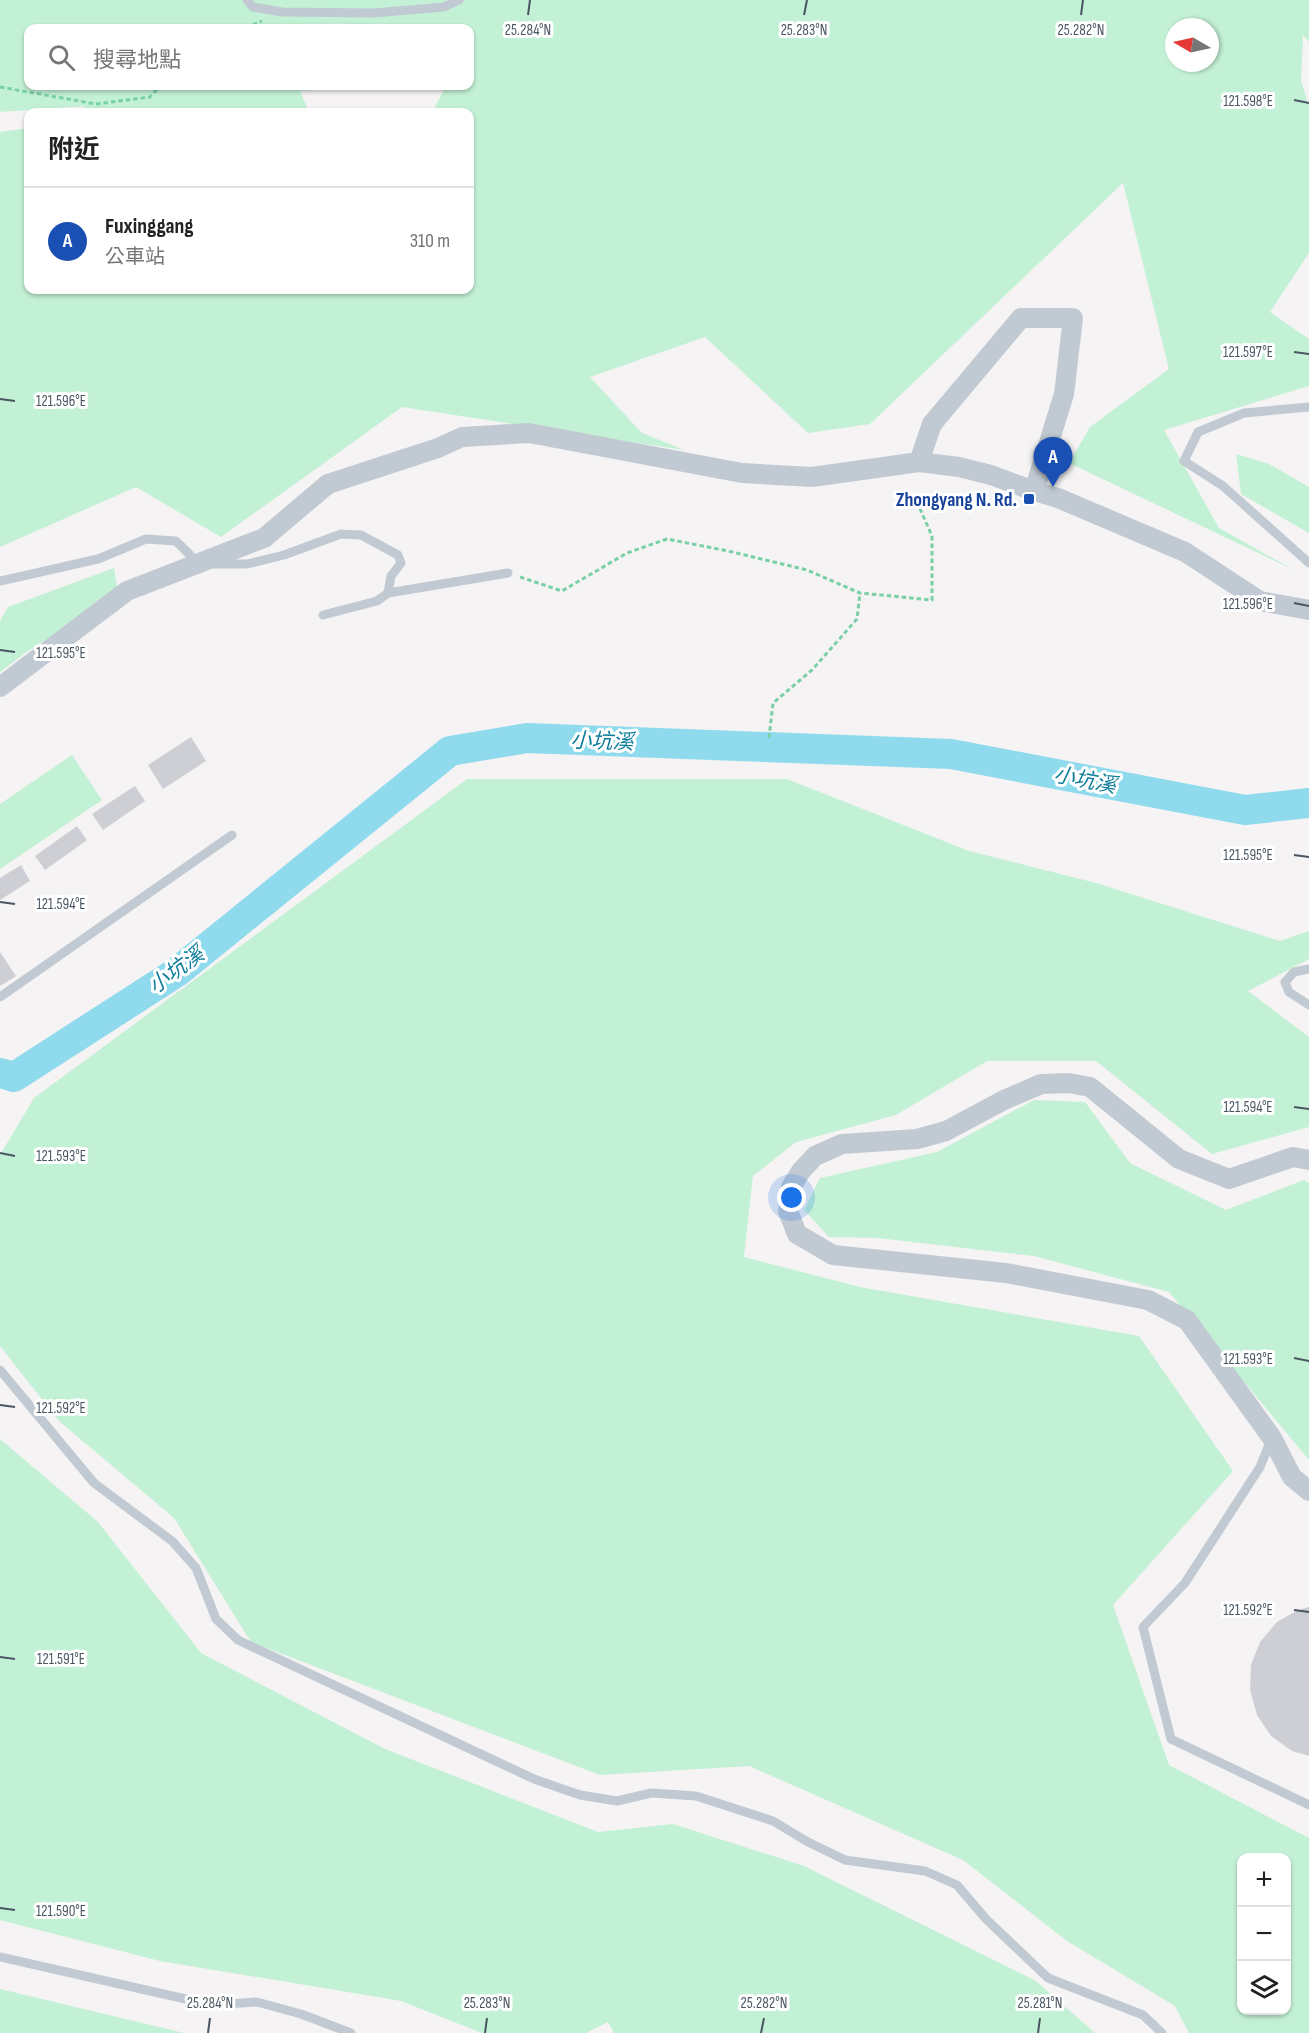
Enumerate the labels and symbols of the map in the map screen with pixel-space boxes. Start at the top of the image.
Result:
north arrow [1165,18,1219,72]
text: 25.284°N [505,21,551,40]
text: 25.283°N [781,21,827,40]
text: 25.282°N [1058,21,1104,40]
text: 121.598°E [1223,92,1273,111]
text: 121.597°E [1223,343,1273,362]
text: 121.596°E [36,392,86,411]
pin: A [1034,438,1072,487]
place label: Zhongyang N. Rd. [896,488,1017,512]
marker: Zhongyang N. Rd. [1022,492,1036,506]
text: 121.596°E [1223,595,1273,614]
text: 121.595°E [36,644,86,663]
water label: 小坑溪 [570,728,637,755]
water label: 小坑溪 [1052,762,1121,799]
text: 121.595°E [1223,846,1273,865]
text: 121.594°E [36,895,86,914]
water label: 小坑溪 [143,940,212,999]
text: 121.594°E [1223,1098,1273,1117]
text: 121.593°E [36,1147,86,1166]
your location [777,1183,806,1212]
text: 121.593°E [1223,1350,1273,1369]
text: 121.592°E [36,1399,86,1418]
text: 121.592°E [1223,1601,1273,1620]
text: 121.591°E [37,1650,85,1669]
text: 121.590°E [36,1902,86,1921]
text: 25.284°N [187,1994,233,2013]
text: 25.283°N [464,1994,510,2013]
text: 25.282°N [741,1994,787,2013]
text: 25.281°N [1018,1994,1062,2013]

